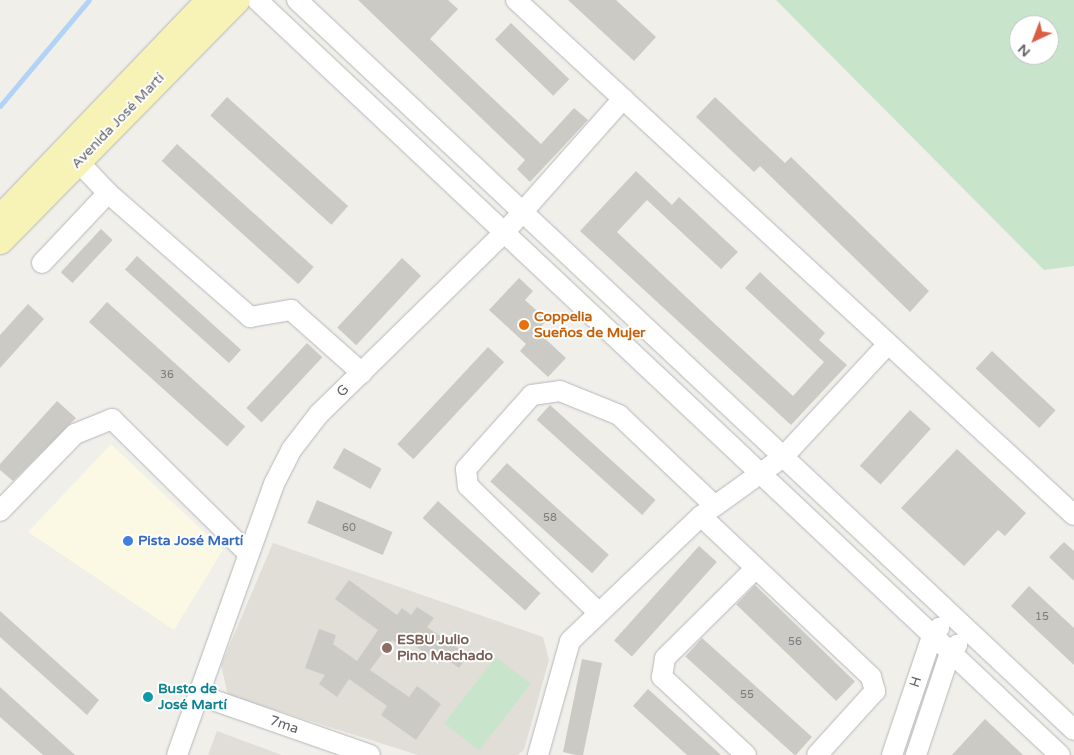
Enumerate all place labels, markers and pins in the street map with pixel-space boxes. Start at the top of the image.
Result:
place label: Coppelia Sueños de Mujer [534,309,645,342]
marker: Coppelia Sueños de Mujer [518,319,530,331]
place label: Pista José Martí [138,533,243,549]
marker: Pista José Martí [122,535,134,547]
place label: ESBU Julio Pino Machado [397,632,493,664]
marker: ESBU Julio Pino Machado [381,642,393,654]
place label: Busto de José Martí [158,681,227,714]
marker: Busto de José Martí [142,691,154,703]

